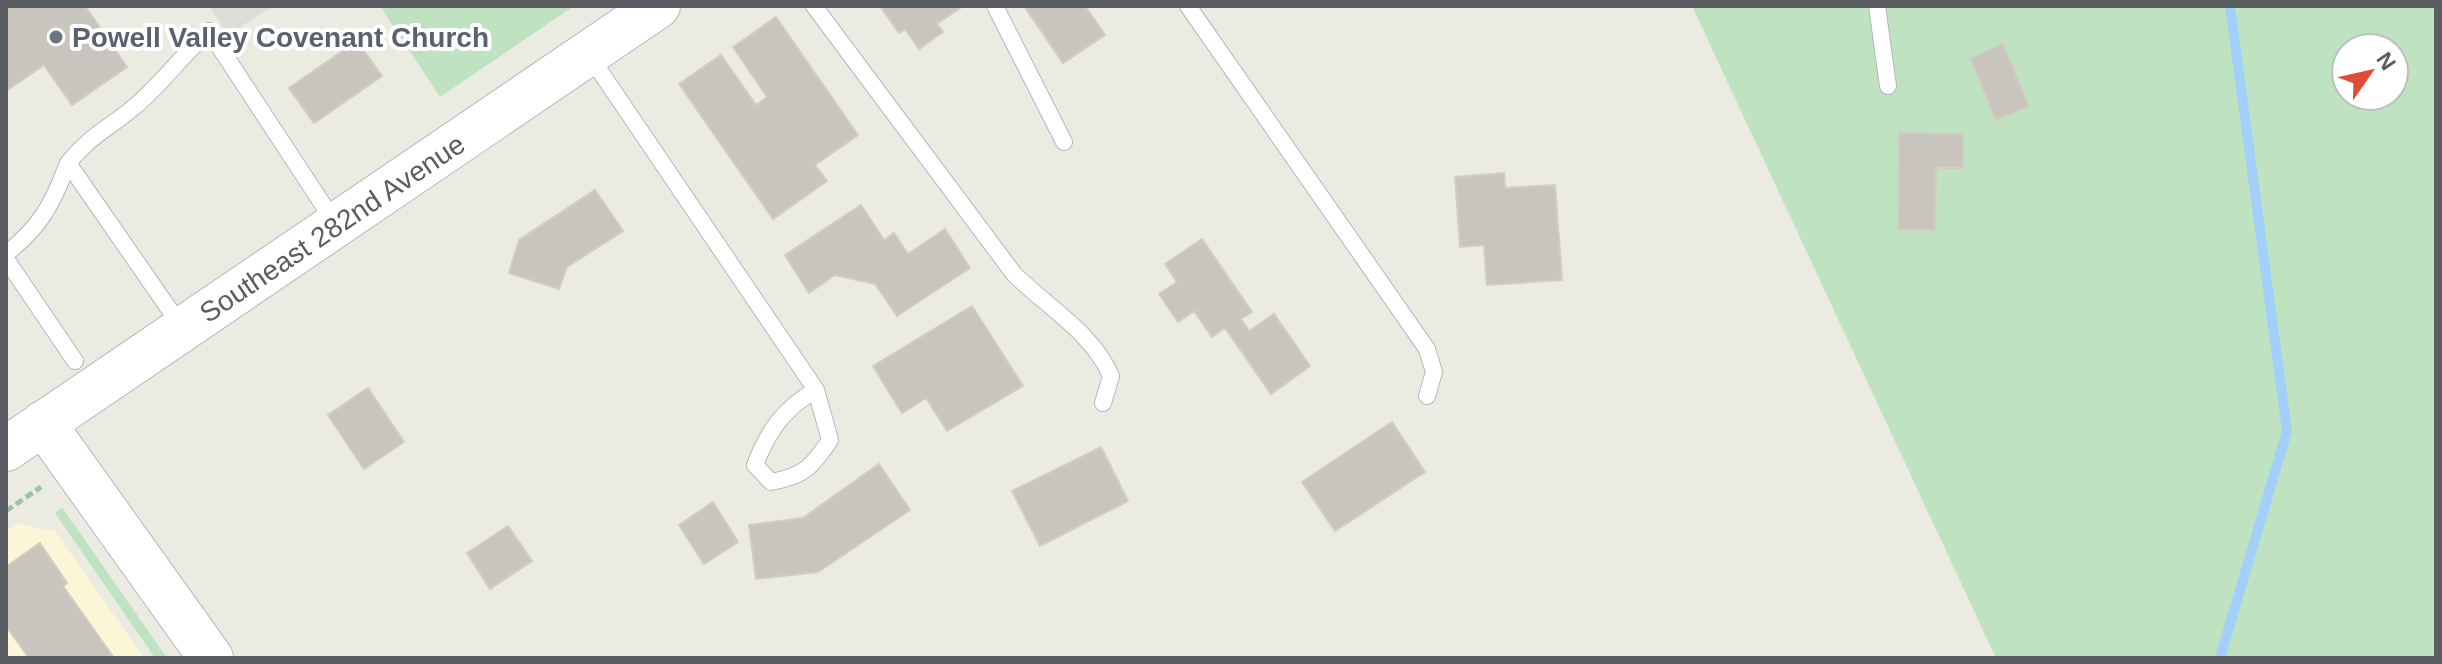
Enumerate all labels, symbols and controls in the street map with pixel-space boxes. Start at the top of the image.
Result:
place label: Powell Valley Covenant Church [72,22,489,53]
marker: Powell Valley Covenant Church [47,28,65,46]
north arrow [2330,32,2410,112]
text: N [2371,48,2401,75]
street label: Southeast 282nd Avenue [194,128,470,329]

